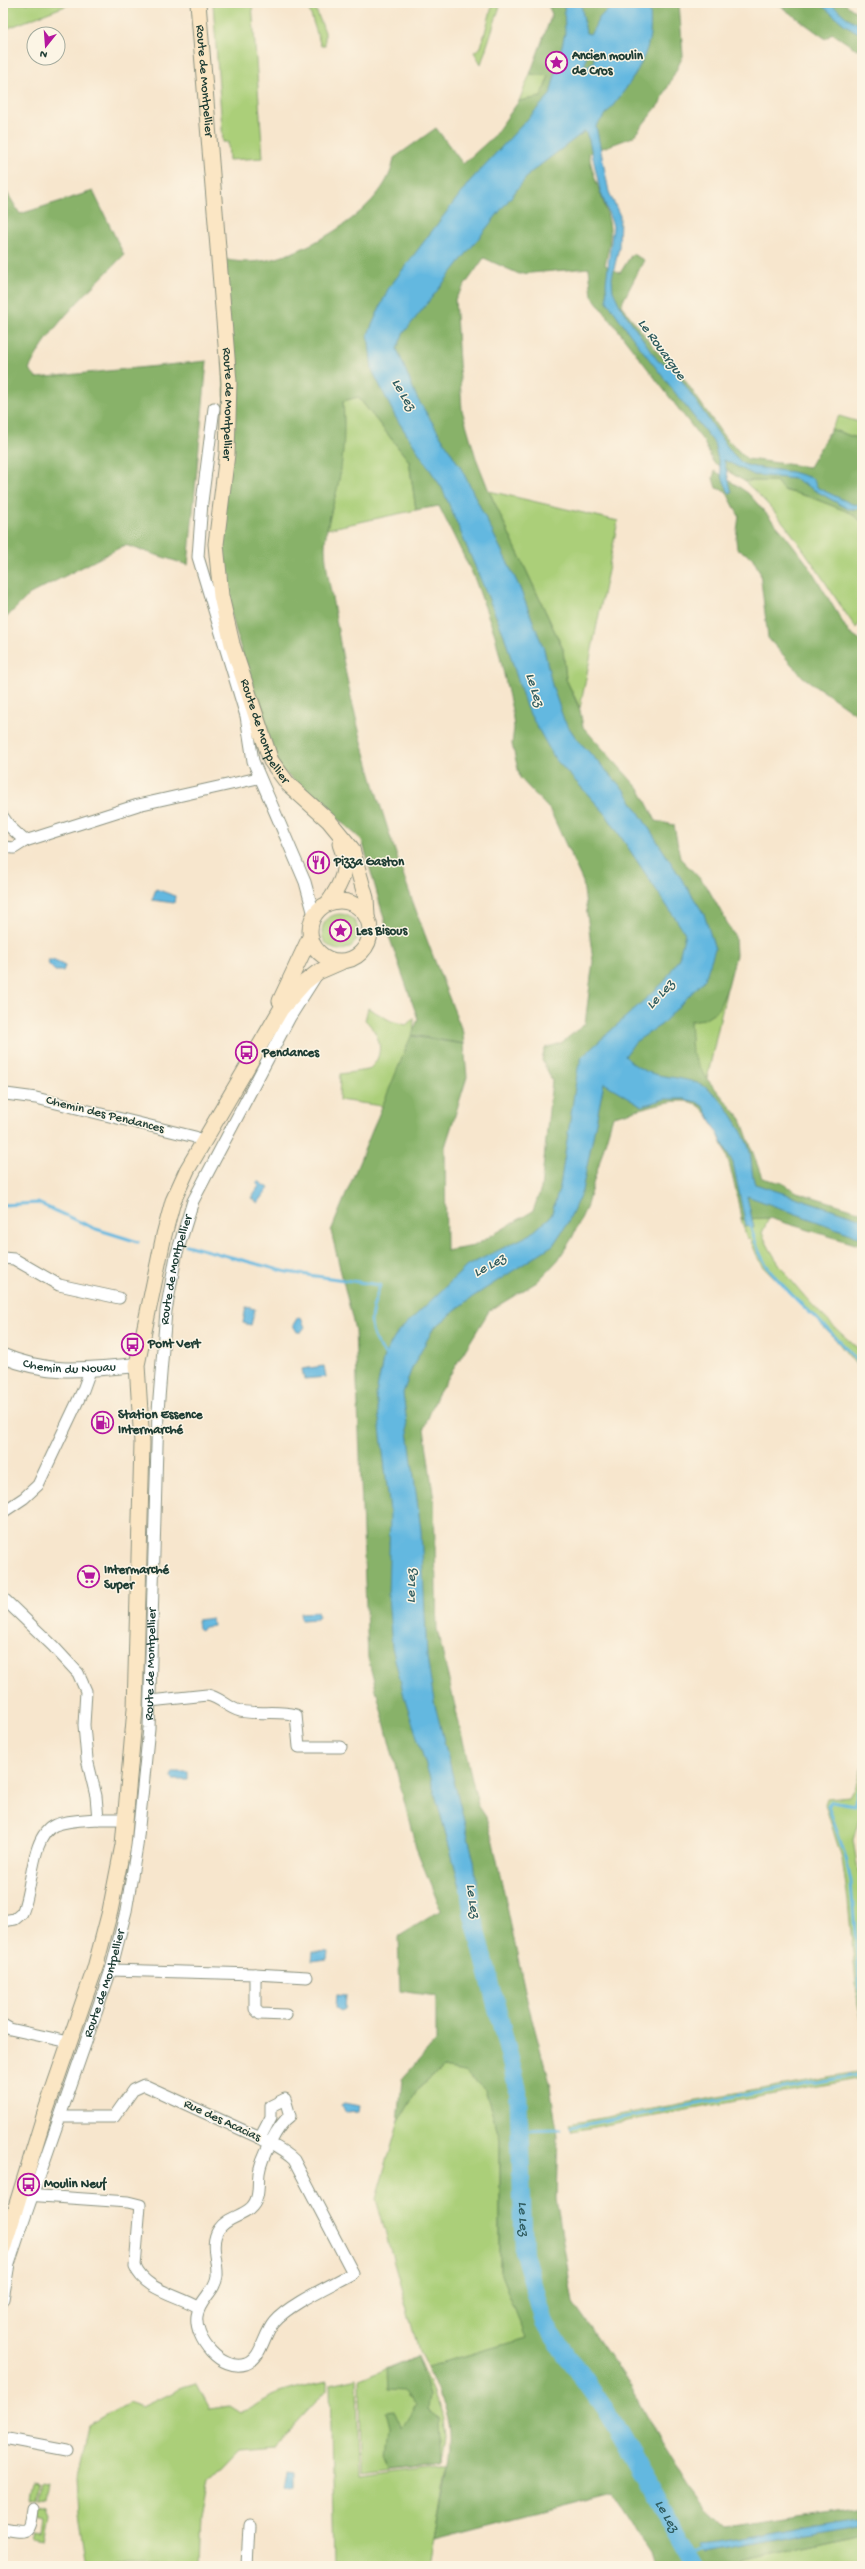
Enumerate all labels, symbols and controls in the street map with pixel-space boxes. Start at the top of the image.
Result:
street label: Route de Montpellier [192,24,217,139]
north arrow [26,26,66,66]
text: N [38,47,49,60]
place label: Ancien moulin de Cros [571,49,644,79]
place icon: Ancien moulin de Cros [543,50,569,76]
water label: Le Rouargue [633,316,689,384]
street label: Route de Montpellier [219,347,236,462]
water label: Le Lez [387,376,419,415]
water label: Le Lez [521,671,547,710]
street label: Route de Montpellier [237,677,294,788]
restaurant icon: Pizza Gaston [305,849,331,875]
place label: Pizza Gaston [333,855,405,870]
place icon: Les Bisous [328,918,354,944]
place label: Les Bisous [356,924,408,939]
water label: Le Lez [643,976,679,1013]
bus stop icon: Pendances [233,1040,259,1066]
place label: Pendances [261,1046,320,1061]
street label: Chemin des Pendances [44,1093,167,1137]
street label: Route de Montpellier [157,1212,196,1325]
water label: Le Lez [471,1250,510,1282]
bus stop icon: Pont Vert [120,1331,146,1357]
place label: Pont Vert [147,1337,202,1352]
street label: Chemin du Nouau [21,1356,117,1377]
place label: Station Essence Intermarché [118,1408,204,1438]
fuel station icon: Station Essence Intermarché [90,1409,116,1435]
place label: Intermarché Super [104,1563,170,1594]
supermarket icon: Intermarché Super [75,1564,101,1590]
water label: Le Lez [403,1568,421,1603]
street label: Route de Montpellier [142,1606,160,1721]
water label: Le Lez [461,1883,483,1920]
street label: Route de Montpellier [81,1927,129,2039]
street label: Rue des Acacias [181,2097,264,2146]
bus stop icon: Moulin Neuf [16,2171,42,2197]
place label: Moulin Neuf [44,2176,108,2192]
water label: Le Lez [514,2201,532,2237]
water label: Le Lez [651,2497,683,2536]

